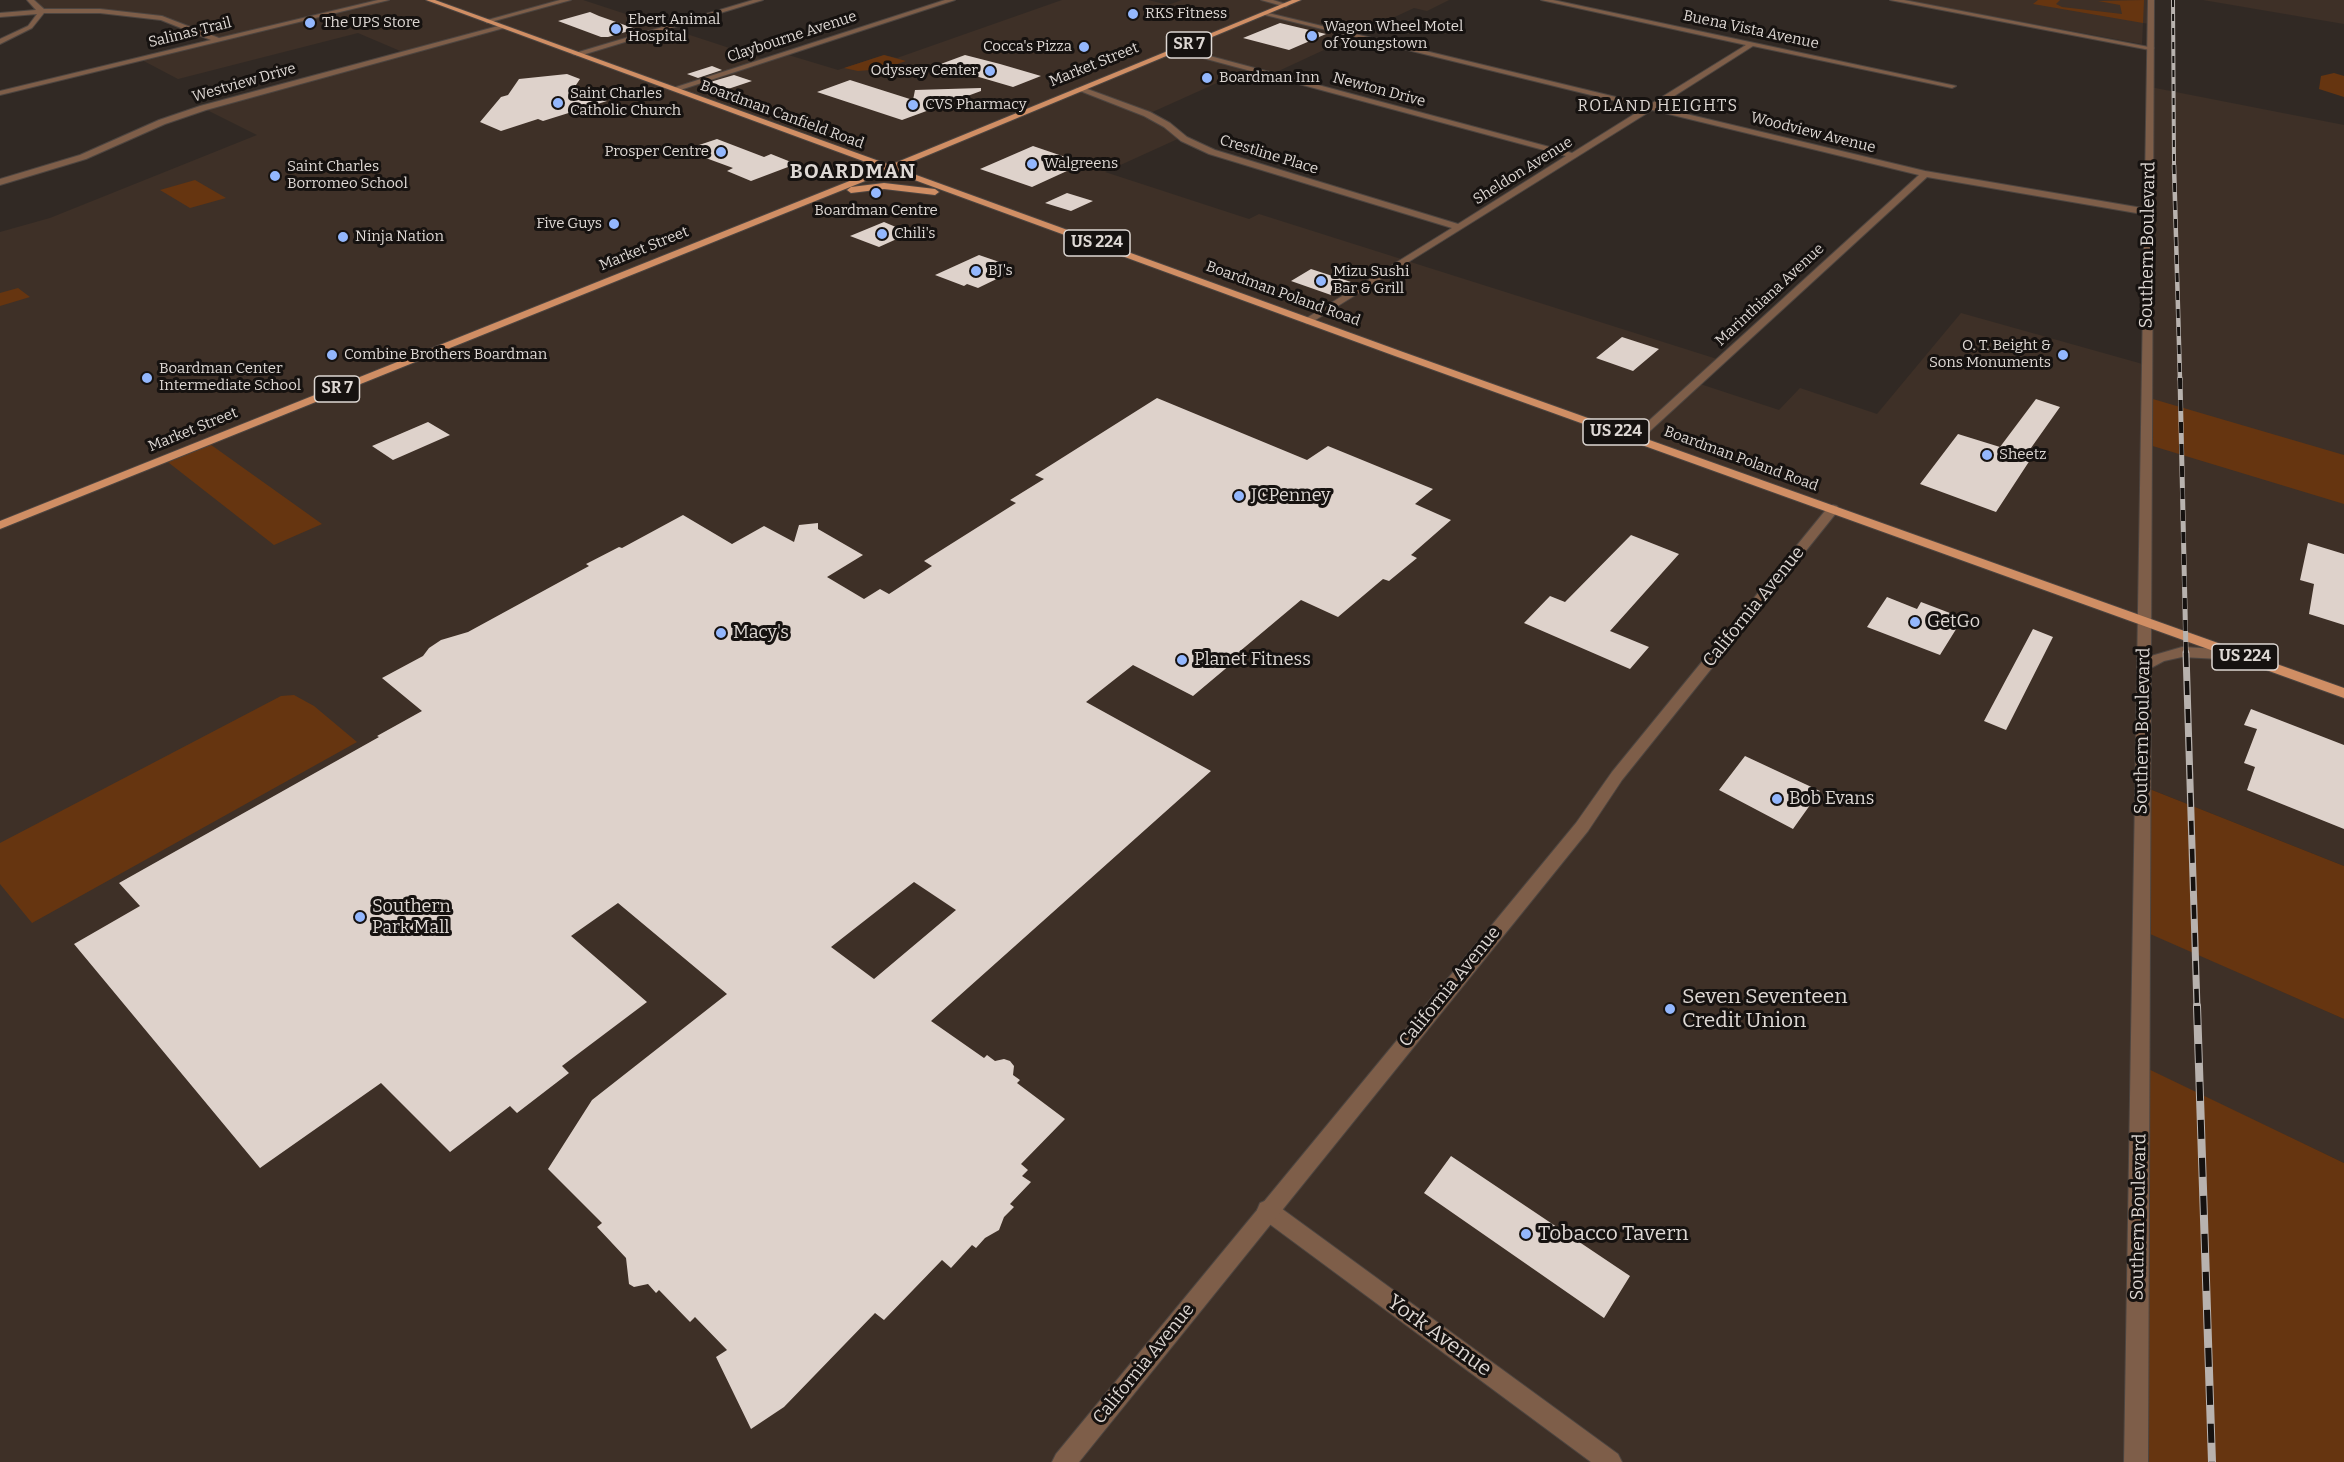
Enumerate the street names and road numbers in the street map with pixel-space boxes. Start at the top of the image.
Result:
street label: Buena Vista Avenue [1682,7,1820,53]
street label: Claybourne Avenue [725,8,859,66]
street label: Salinas Trail [147,14,233,52]
road number: SR 7 [1166,32,1212,58]
street label: Market Street [1047,39,1141,91]
street label: Westview Drive [190,60,298,106]
street label: Newton Drive [1331,69,1427,111]
street label: Boardman Canfield Road [698,77,866,153]
street label: Woodview Avenue [1749,109,1877,157]
street label: Crestline Place [1217,131,1321,179]
street label: Sheldon Avenue [1470,133,1576,209]
street label: Southern Boulevard [2136,161,2160,329]
street label: Market Street [597,223,691,275]
road number: US 224 [1064,230,1130,256]
street label: Marinthiana Avenue [1712,240,1828,350]
street label: Boardman Poland Road [1203,258,1363,330]
road number: SR 7 [314,376,360,402]
street label: Market Street [146,404,240,456]
road number: US 224 [1583,419,1649,445]
street label: Boardman Poland Road [1661,423,1821,495]
street label: California Avenue [1699,542,1809,672]
road number: US 224 [2212,644,2278,670]
street label: Southern Boulevard [2131,647,2155,815]
street label: California Avenue [1395,922,1505,1052]
street label: Southern Boulevard [2127,1133,2151,1301]
street label: York Avenue [1382,1290,1496,1382]
street label: California Avenue [1089,1299,1199,1429]

